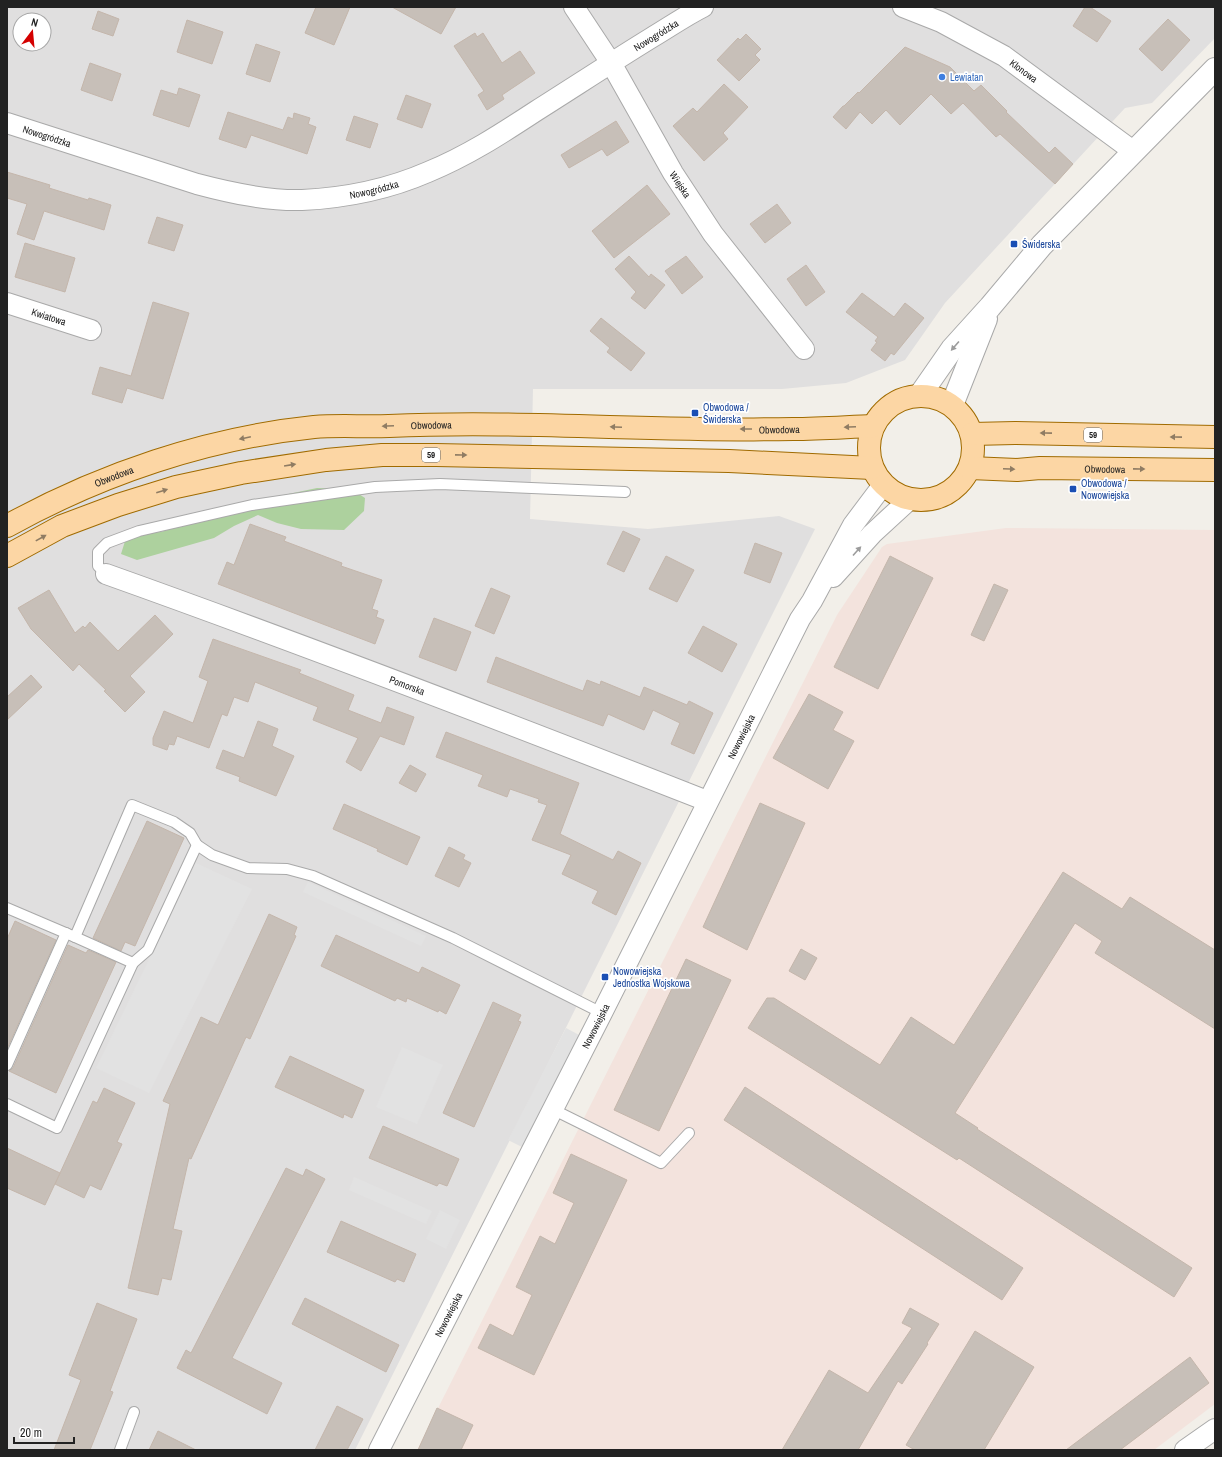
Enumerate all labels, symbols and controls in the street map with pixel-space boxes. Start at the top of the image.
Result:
north arrow [12,12,52,52]
text: N [30,15,40,30]
street label: Nowogródzka [631,16,681,54]
street label: Klonowa [1007,56,1040,86]
place label: Lewiatan [950,71,983,84]
marker: Lewiatan [937,72,947,82]
street label: Nowogródzka [21,122,73,150]
street label: Wiejska [667,169,694,201]
street label: Nowogródzka [348,177,401,202]
place label: Świderska [1022,238,1061,251]
marker: Świderska [1009,239,1019,249]
street label: Kwiatowa [30,305,68,329]
one-way arrow [950,341,959,352]
place label: Obwodowa / Świderska [703,401,749,426]
marker: Obwodowa / Świderska [690,408,700,418]
street label: Obwodowa [411,418,452,432]
one-way arrow [382,422,394,429]
one-way arrow [610,423,622,430]
street label: Obwodowa [759,423,800,436]
one-way arrow [843,424,856,430]
one-way arrow [739,426,752,432]
road number: 59 [1084,428,1102,442]
one-way arrow [1040,430,1052,437]
one-way arrow [1170,433,1182,440]
one-way arrow [238,436,251,442]
road number: 59 [422,448,440,462]
one-way arrow [455,452,467,459]
one-way arrow [284,462,296,468]
street label: Obwodowa [92,463,136,490]
street label: Obwodowa [1084,463,1126,476]
one-way arrow [1003,466,1016,472]
one-way arrow [1133,466,1146,472]
place label: Obwodowa / Nowowiejska [1081,477,1130,502]
marker: Obwodowa / Nowowiejska [1068,484,1078,494]
one-way arrow [157,488,169,494]
one-way arrow [36,534,47,541]
one-way arrow [852,546,861,557]
street label: Pomorska [387,673,427,698]
street label: Nowowiejska [725,712,758,761]
place label: Nowowiejska Jednostka Wojskowa [613,965,690,990]
marker: Nowowiejska Jednostka Wojskowa [600,972,610,982]
street label: Nowowiejska [579,1001,613,1051]
street label: Nowowiejska [432,1290,466,1339]
scale bar [14,1419,74,1445]
text: 20 m [20,1425,42,1441]

